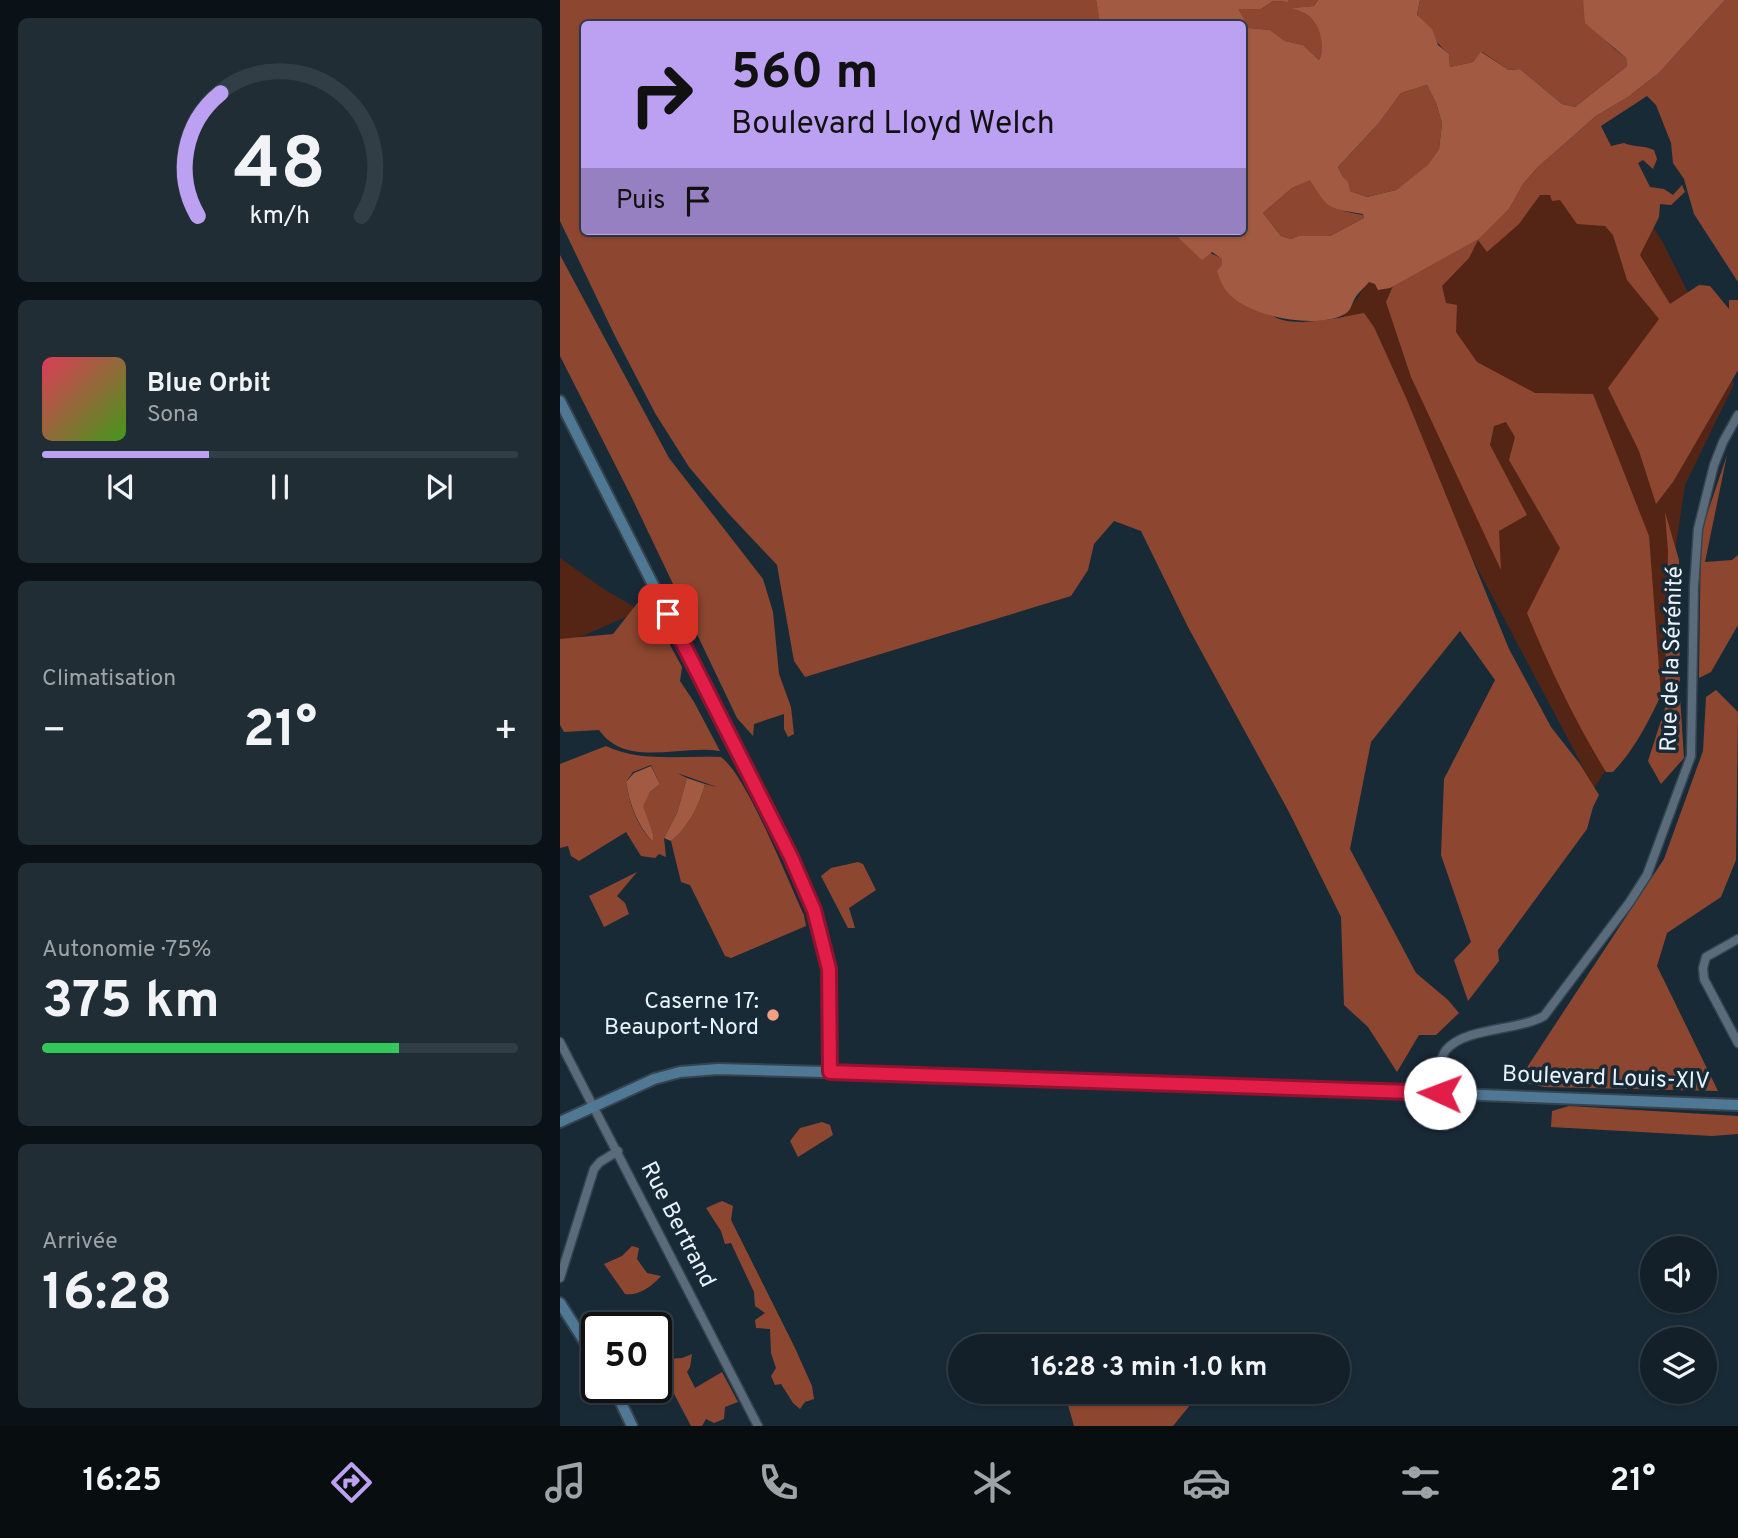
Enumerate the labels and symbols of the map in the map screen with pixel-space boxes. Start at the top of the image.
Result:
street label: Rue de la Sérénité [1655,566,1691,752]
pin [638,584,698,644]
place label: Caserne 17: Beauport-Nord [604,988,759,1043]
marker: Caserne 17: Beauport-Nord [765,1007,781,1023]
position arrow [1403,1056,1477,1130]
street label: Boulevard Louis-XIV [1502,1061,1710,1097]
street label: Rue Bertrand [633,1157,721,1293]
speed limit sign: 50 [581,1312,672,1403]

